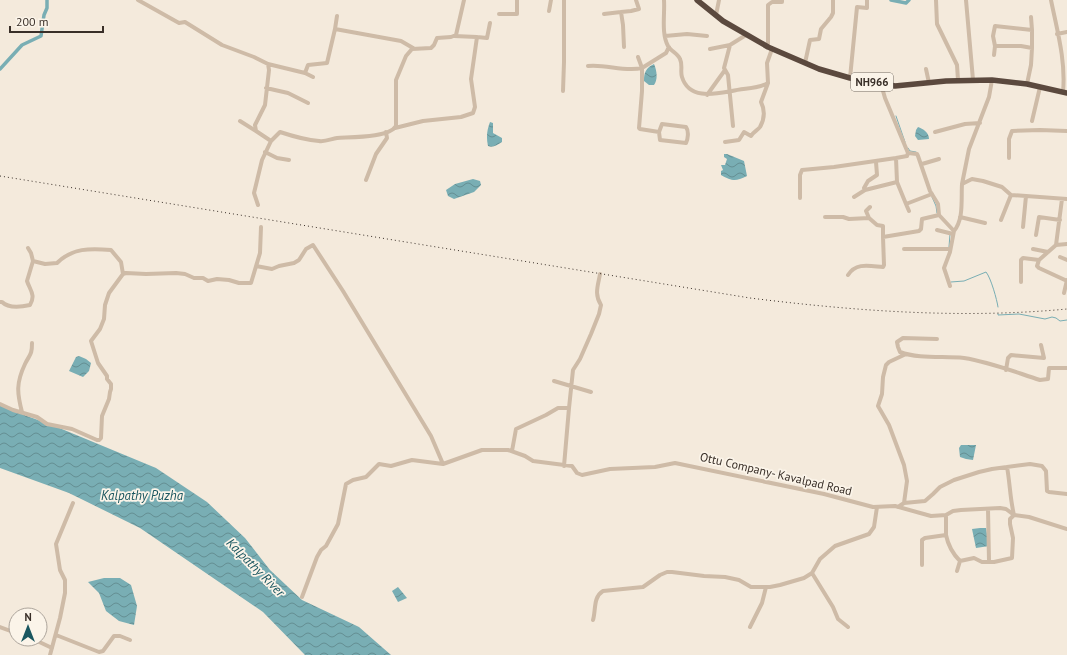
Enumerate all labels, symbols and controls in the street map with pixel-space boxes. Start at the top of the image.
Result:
scale bar [10,8,103,34]
text: 200 m [16,14,49,29]
road number: NH966 [851,73,893,91]
street label: Ottu Company- Kavalpad Road [699,449,854,498]
water label: Kalpathy Puzha [101,487,184,504]
water label: Kalpathy River [223,534,289,601]
north arrow [8,607,48,647]
text: N [24,610,32,624]

